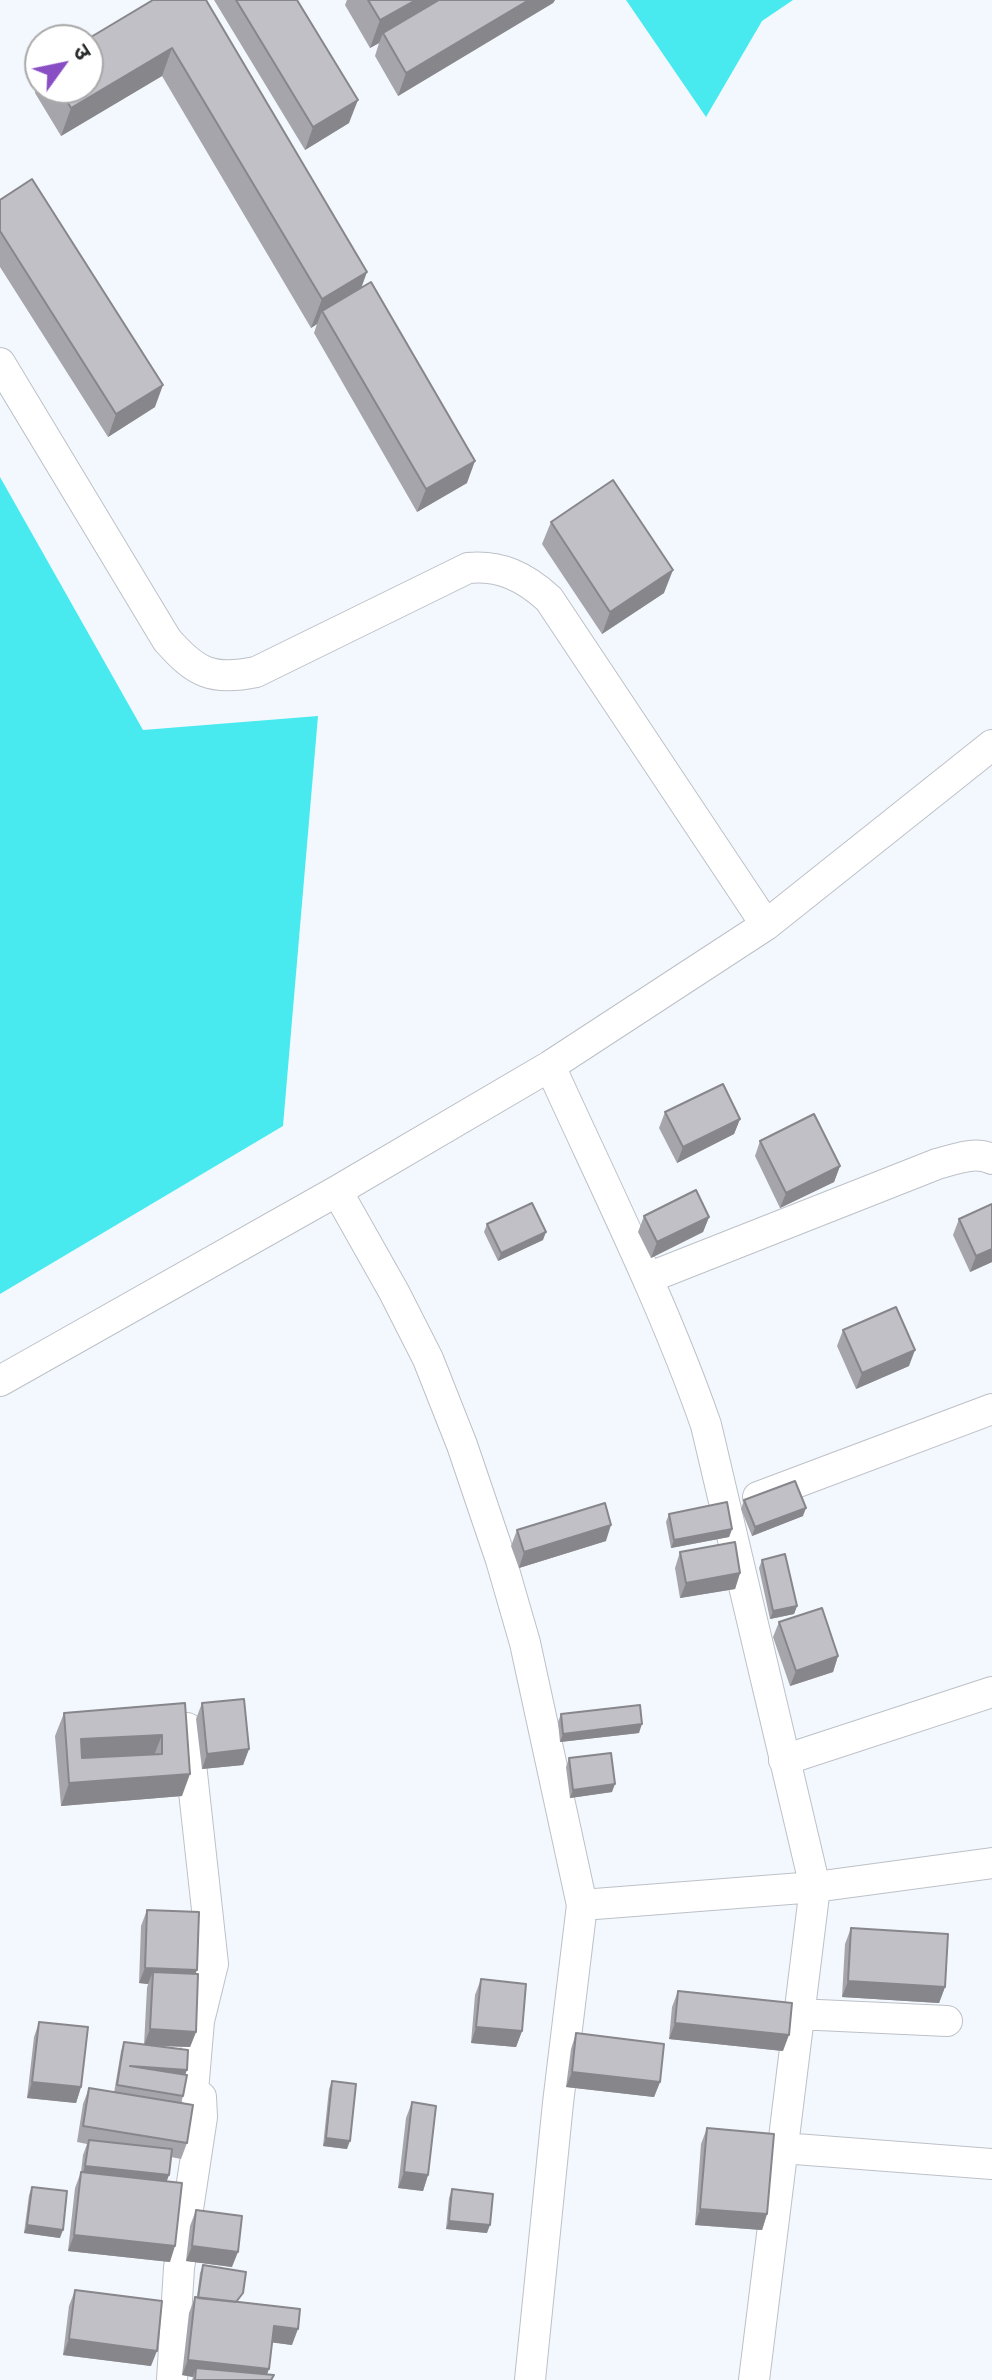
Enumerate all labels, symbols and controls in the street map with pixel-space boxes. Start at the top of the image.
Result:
north arrow [24,24,104,104]
text: उ [66,38,99,66]

